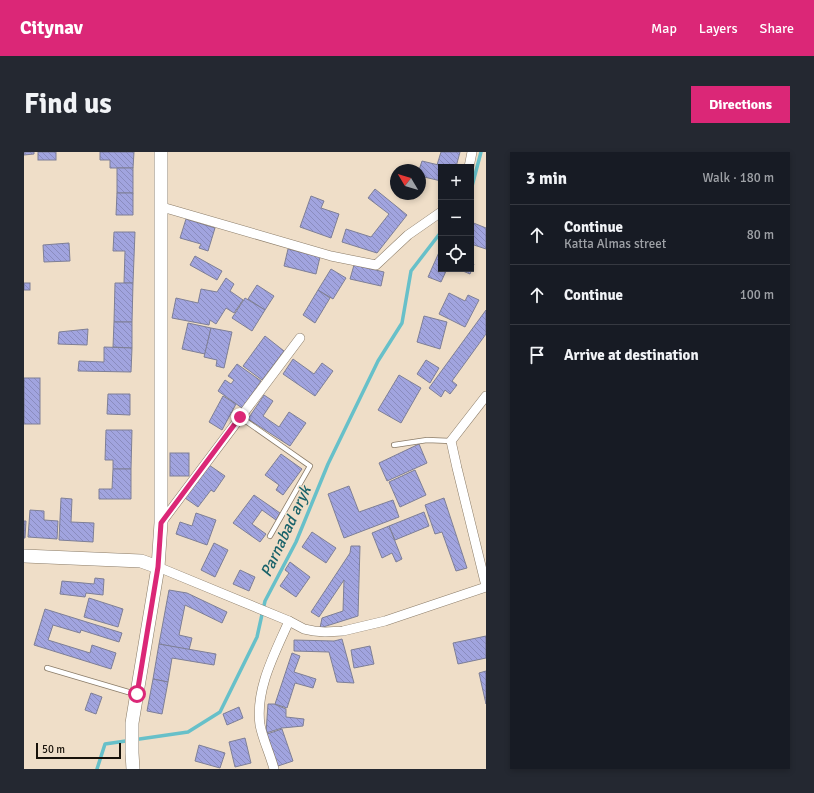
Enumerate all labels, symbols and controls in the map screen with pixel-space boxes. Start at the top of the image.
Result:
text: Citynav [20,16,83,40]
text: Map [651,20,677,37]
text: Layers [699,20,738,37]
text: Share [760,20,794,37]
button: Directions [691,86,790,123]
text: Find us [24,87,112,121]
north arrow [390,164,426,200]
map controls [438,164,474,272]
button: + [438,164,474,200]
text: 3 min [526,168,567,189]
text: Walk · 180 m [703,170,774,186]
button: − [438,200,474,236]
text: Continue [564,218,623,236]
icon: ahead [526,224,548,246]
text: 80 m [747,227,774,243]
button: locate [438,236,474,272]
text: Katta Almas street [564,236,666,252]
icon: ahead [526,284,548,306]
text: Continue [564,286,623,304]
text: 100 m [740,287,774,303]
icon: arrive [526,344,548,366]
text: Arrive at destination [564,346,699,364]
route end [231,408,249,426]
water label: Parnabad aryk [256,481,317,580]
route start [128,685,146,703]
scale bar [36,741,121,760]
text: 50 m [42,743,65,756]

